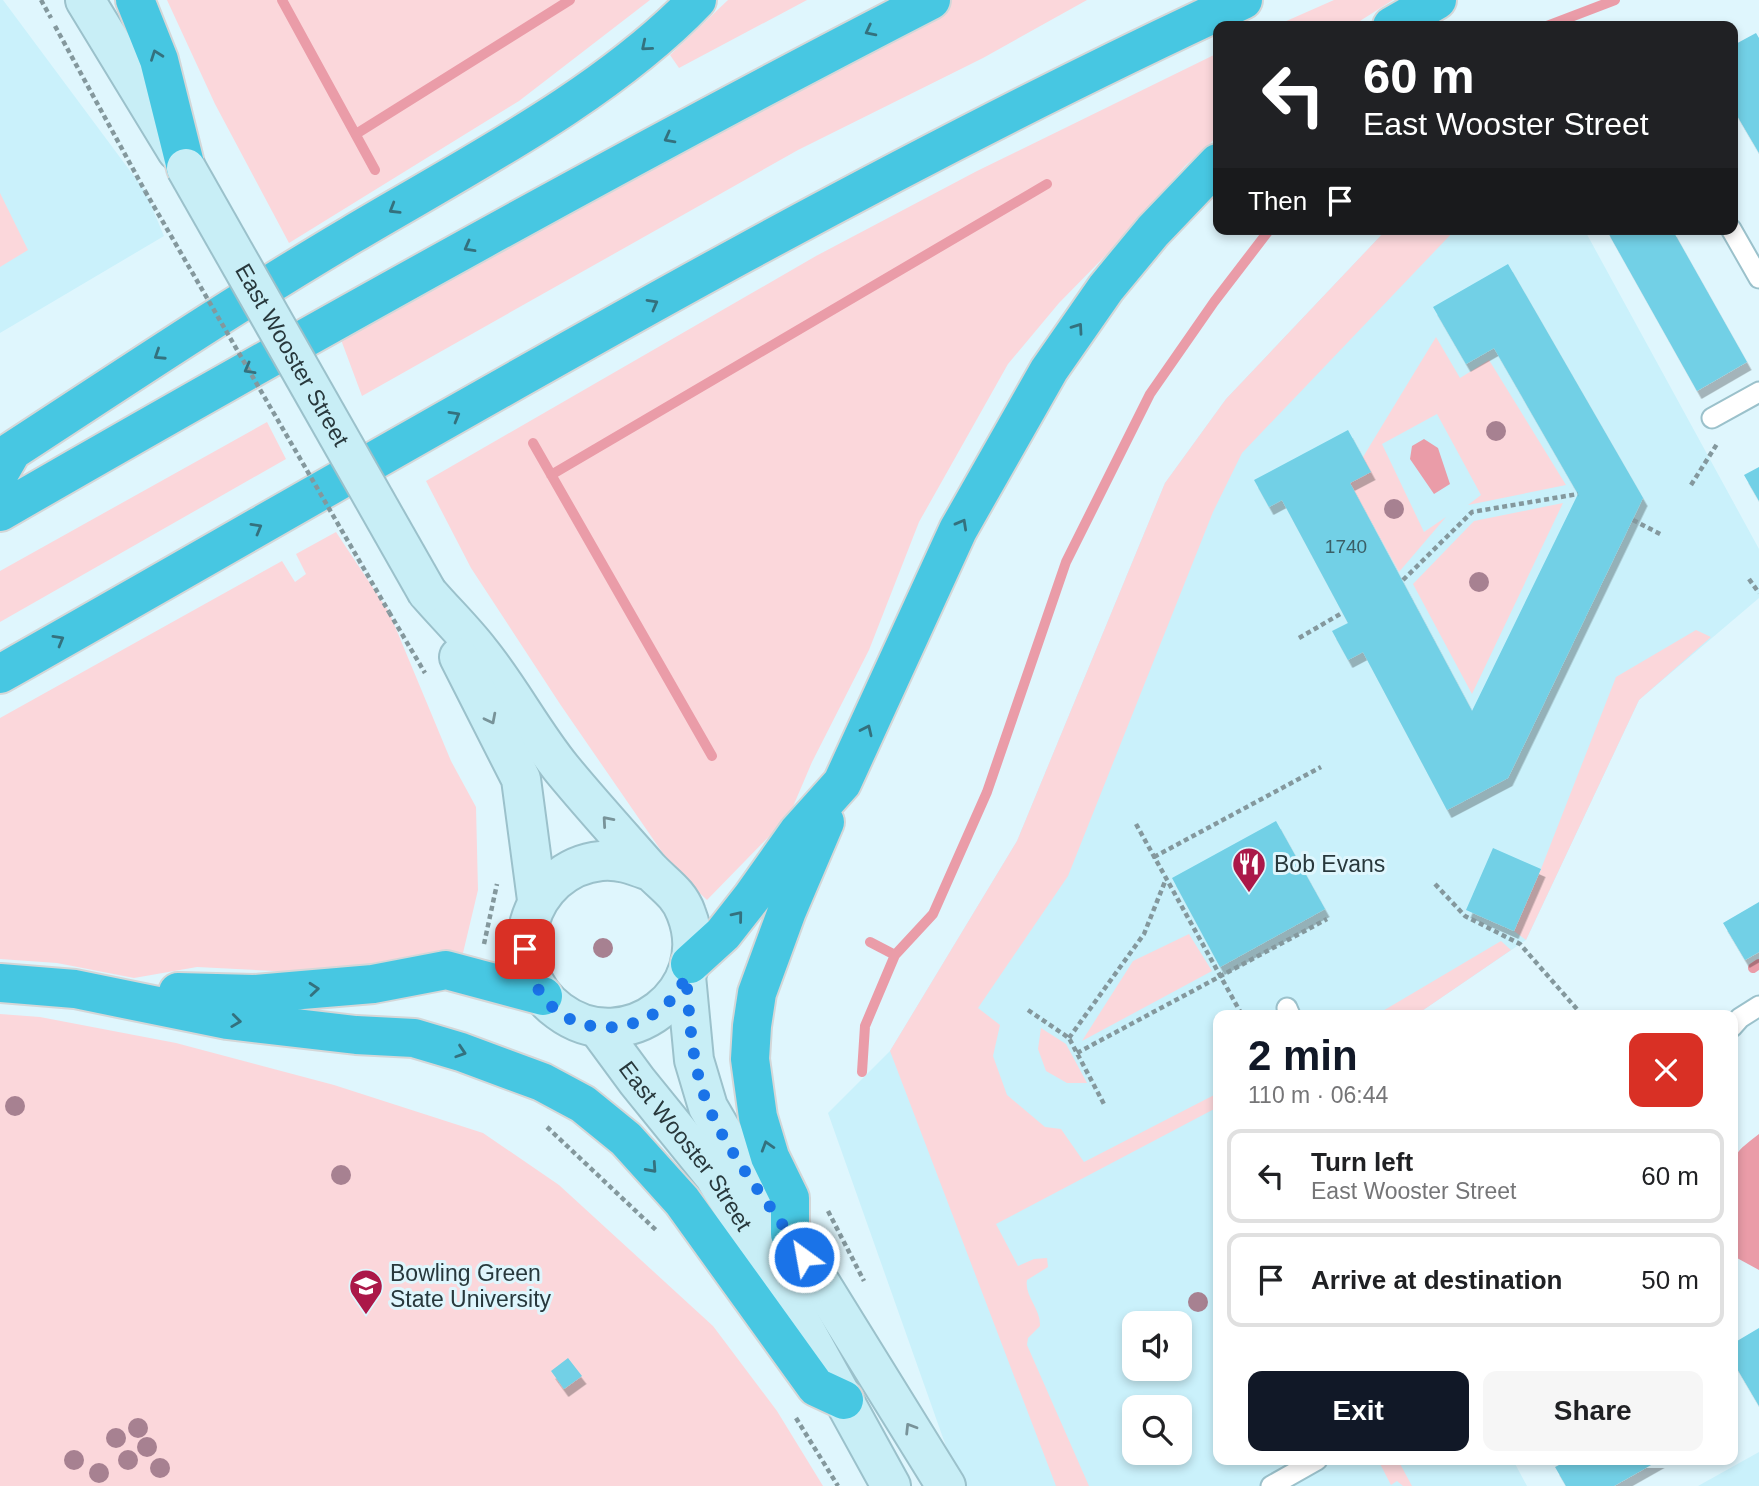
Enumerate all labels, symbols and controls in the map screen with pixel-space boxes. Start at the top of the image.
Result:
one-way arrow [865,23,877,37]
one-way arrow [642,38,655,50]
one-way arrow [151,49,165,61]
icon: left [1248,49,1339,140]
text: 60 m [1363,49,1475,103]
text: East Wooster Street [1363,106,1649,142]
one-way arrow [664,130,676,143]
icon: arrive [1321,182,1359,220]
text: Then [1248,186,1307,216]
one-way arrow [388,201,401,214]
one-way arrow [464,239,477,252]
street label: East Wooster Street [230,259,355,451]
one-way arrow [646,299,659,313]
one-way arrow [1070,323,1082,336]
one-way arrow [154,347,167,359]
one-way arrow [244,361,256,374]
one-way arrow [448,411,461,424]
one-way arrow [954,518,967,531]
one-way arrow [250,523,263,536]
house number: 1740 [1325,536,1367,557]
one-way arrow [52,636,65,649]
one-way arrow [482,712,496,724]
one-way arrow [859,725,873,737]
one-way arrow [603,816,615,829]
restaurant icon: Bob Evans [1230,845,1268,894]
place label: Bob Evans [1274,851,1385,877]
one-way arrow [729,911,742,923]
pin [495,919,555,979]
icon: arrive [506,930,544,968]
one-way arrow [309,982,320,997]
one-way arrow [231,1013,242,1028]
text: 2 min [1248,1032,1358,1079]
button: close [1629,1033,1703,1107]
one-way arrow [454,1044,466,1058]
street label: East Wooster Street [614,1056,758,1236]
text: 110 m · 06:44 [1248,1082,1388,1108]
one-way arrow [760,1140,775,1152]
text: Turn left [1311,1147,1413,1177]
icon: left [1252,1157,1290,1195]
one-way arrow [644,1160,656,1173]
text: 60 m [1641,1161,1699,1191]
text: East Wooster Street [1311,1178,1516,1204]
position arrow [767,1220,841,1294]
place label: Bowling Green State University [390,1260,552,1312]
icon: arrive [1252,1261,1290,1299]
text: Arrive at destination [1311,1265,1562,1295]
text: 50 m [1641,1265,1699,1295]
school or university icon: Bowling Green State University [347,1267,385,1316]
map controls [1122,1311,1192,1465]
button: sound [1122,1311,1192,1381]
button: Exit [1248,1371,1469,1451]
button: Share [1483,1371,1703,1451]
button: search [1122,1395,1192,1465]
one-way arrow [906,1423,919,1436]

